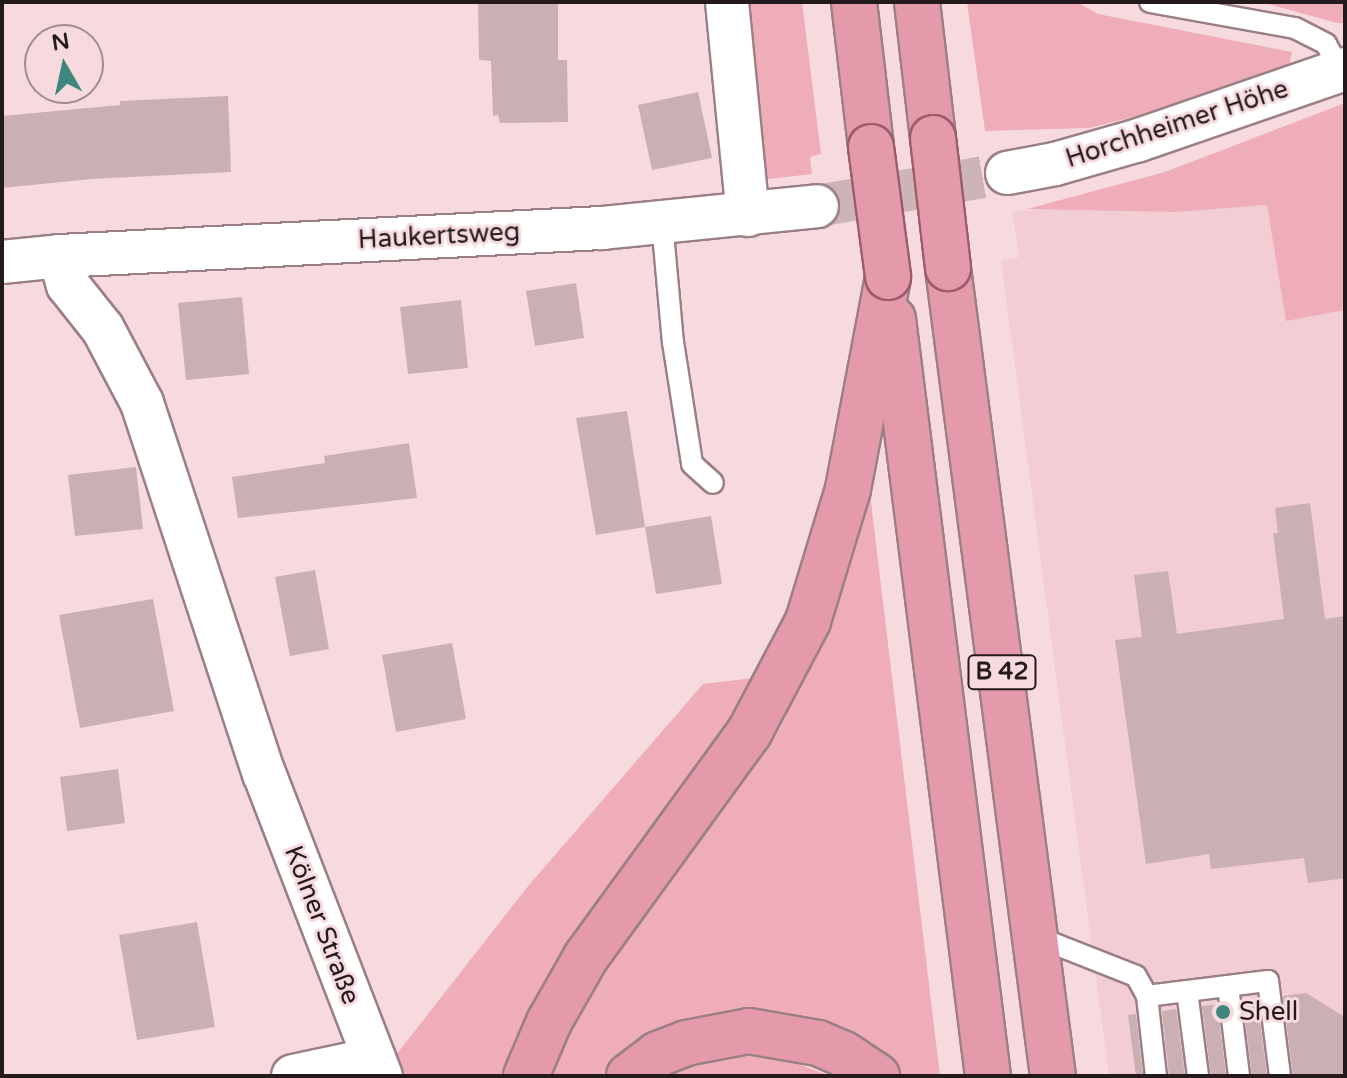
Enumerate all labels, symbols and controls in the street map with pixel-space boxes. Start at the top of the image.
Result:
north arrow [24,24,104,104]
text: N [50,28,71,56]
street label: Horchheimer Höhe [1062,73,1292,175]
street label: Haukertsweg [357,216,521,256]
road number: B 42 [966,652,1038,692]
street label: Kölner Straße [277,841,367,1009]
place label: Shell [1239,996,1298,1028]
marker: Shell [1214,1003,1232,1021]

